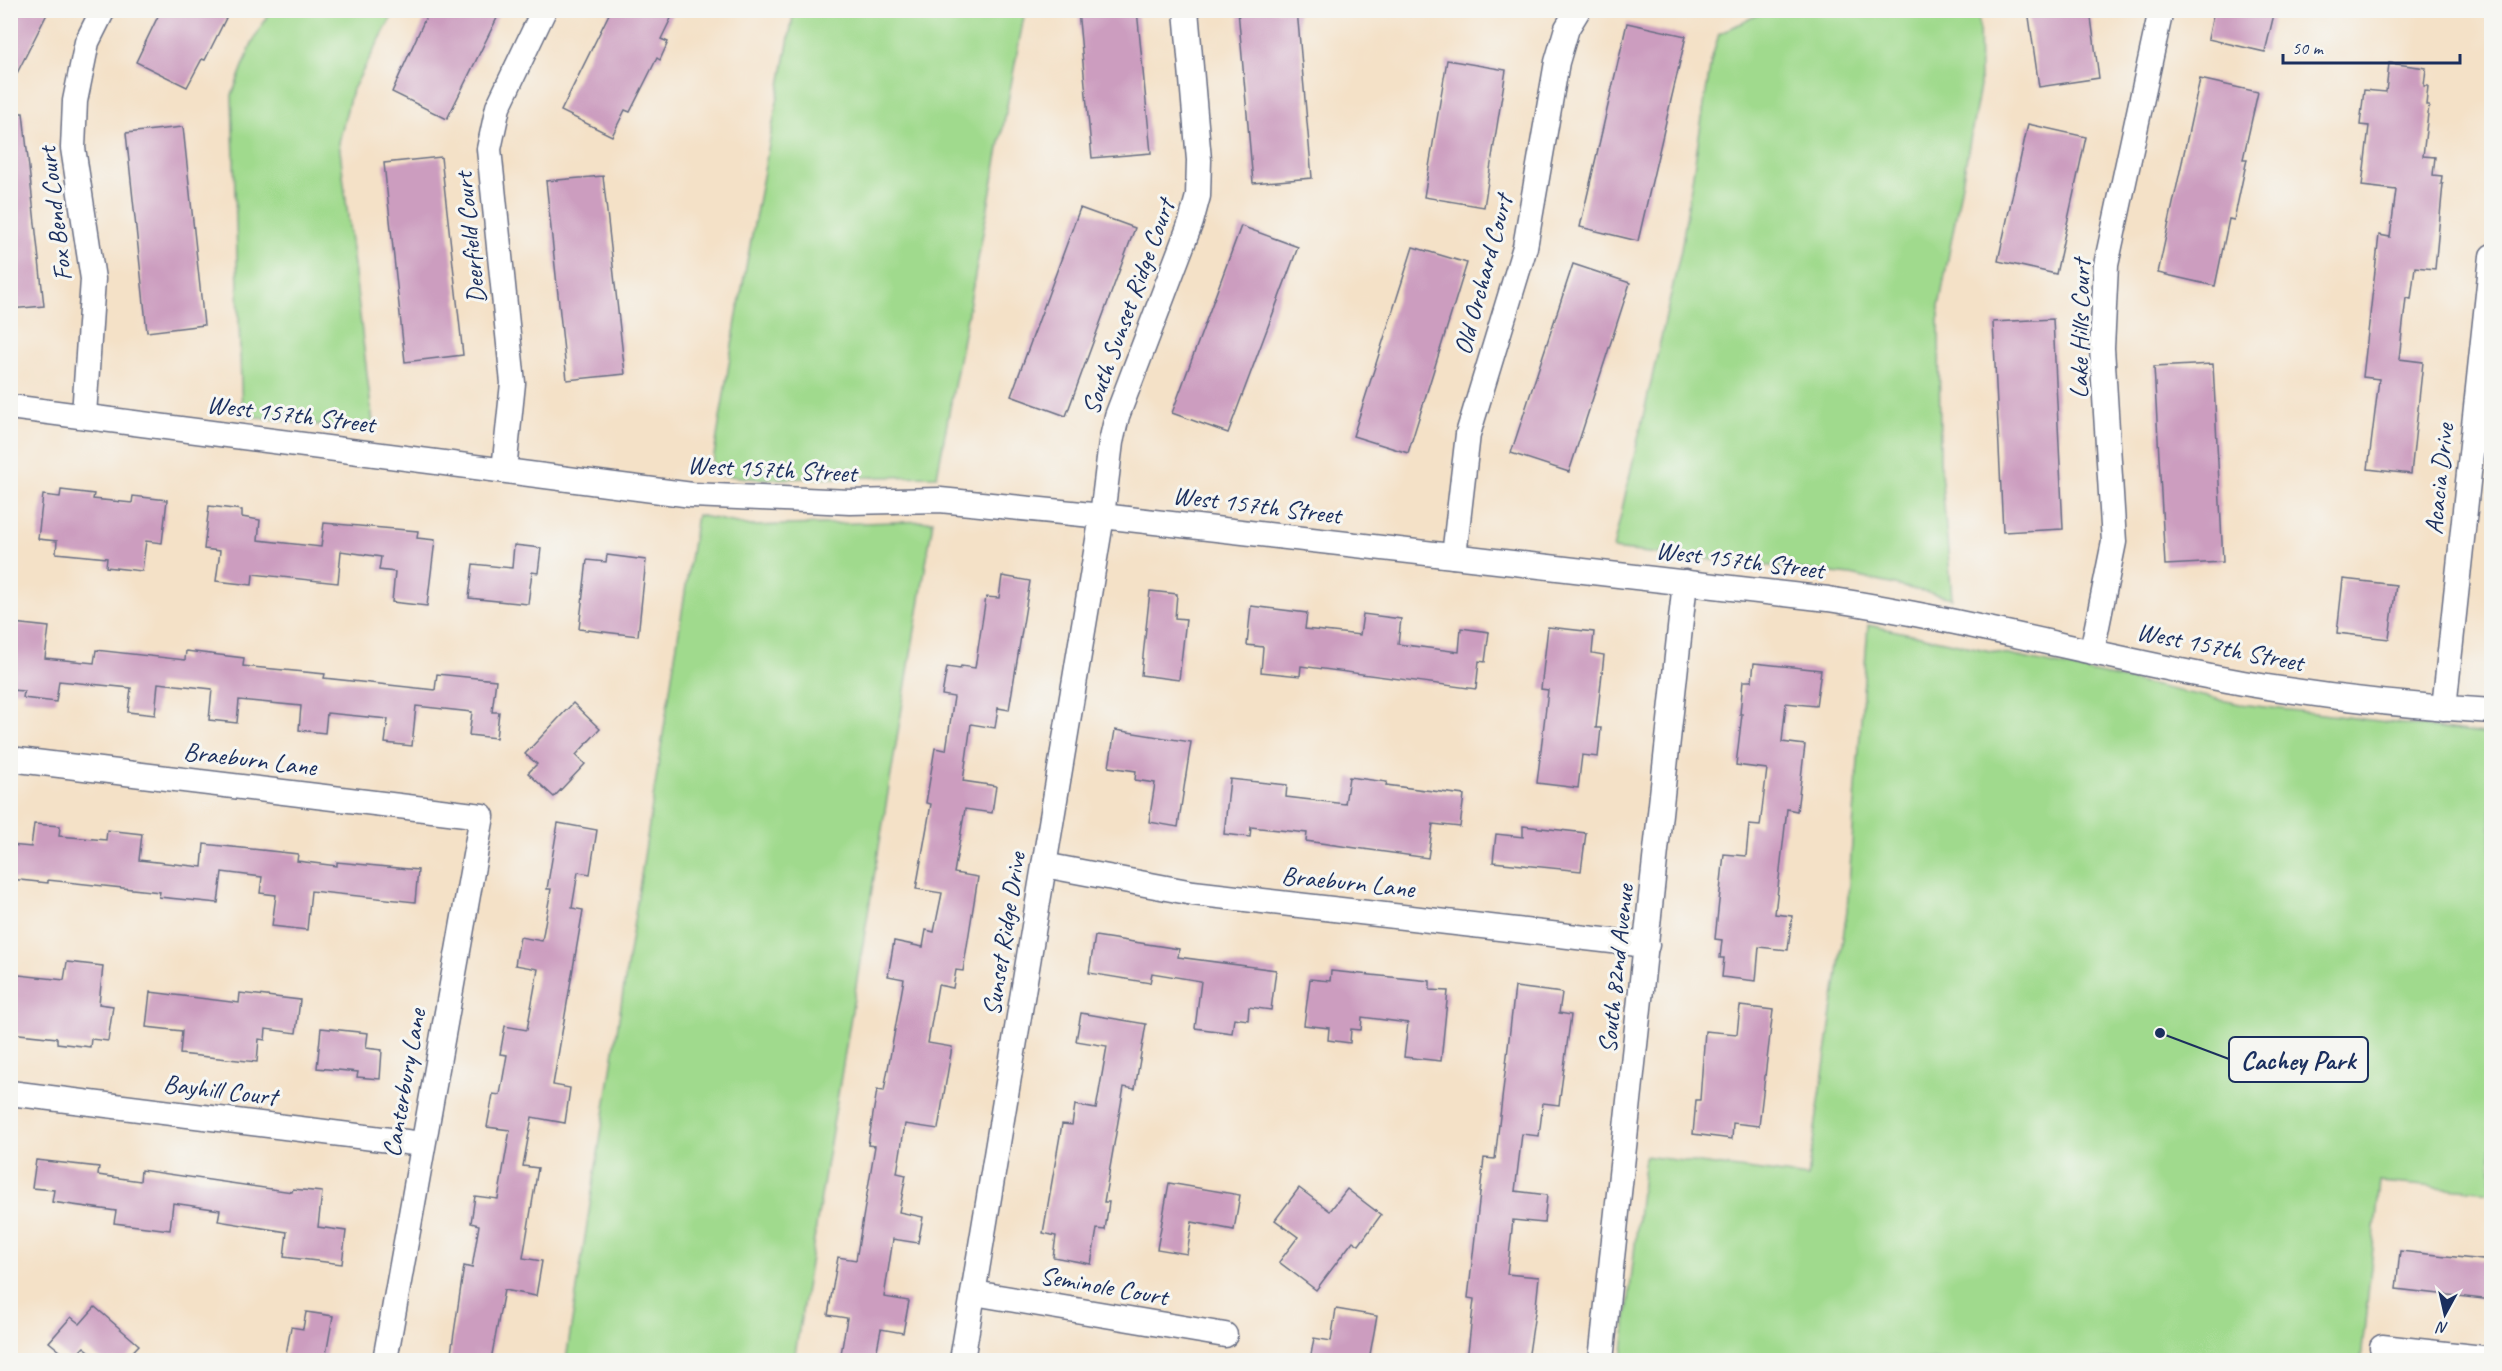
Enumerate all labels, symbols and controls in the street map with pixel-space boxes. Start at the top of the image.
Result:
scale bar [2283,27,2460,65]
text: 50 m [2292,37,2325,59]
street label: Fox Bend Court [30,143,80,283]
street label: Deerfield Court [446,168,493,305]
street label: Old Orchard Court [1446,188,1521,358]
street label: South Sunset Ridge Court [1074,192,1183,419]
street label: Lake Hills Court [2062,256,2098,399]
street label: West 157th Street [205,387,379,441]
street label: Acacia Drive [2417,420,2461,536]
street label: West 157th Street [687,448,860,490]
street label: West 157th Street [1171,478,1345,532]
street label: West 157th Street [1654,533,1828,587]
street label: West 157th Street [2134,615,2308,680]
street label: Braeburn Lane [182,734,320,784]
street label: Sunset Ridge Drive [975,848,1033,1018]
street label: Braeburn Lane [1280,859,1418,906]
street label: South 82nd Avenue [1591,882,1641,1055]
street label: Canterbury Lane [375,1005,434,1160]
callout: Cachey Park [2229,1037,2368,1082]
text: Cachey Park [2241,1043,2358,1077]
street label: Bayhill Court [161,1067,282,1114]
street label: Seminole Court [1038,1259,1173,1314]
north arrow [2415,1284,2475,1344]
text: N [2434,1317,2449,1338]

